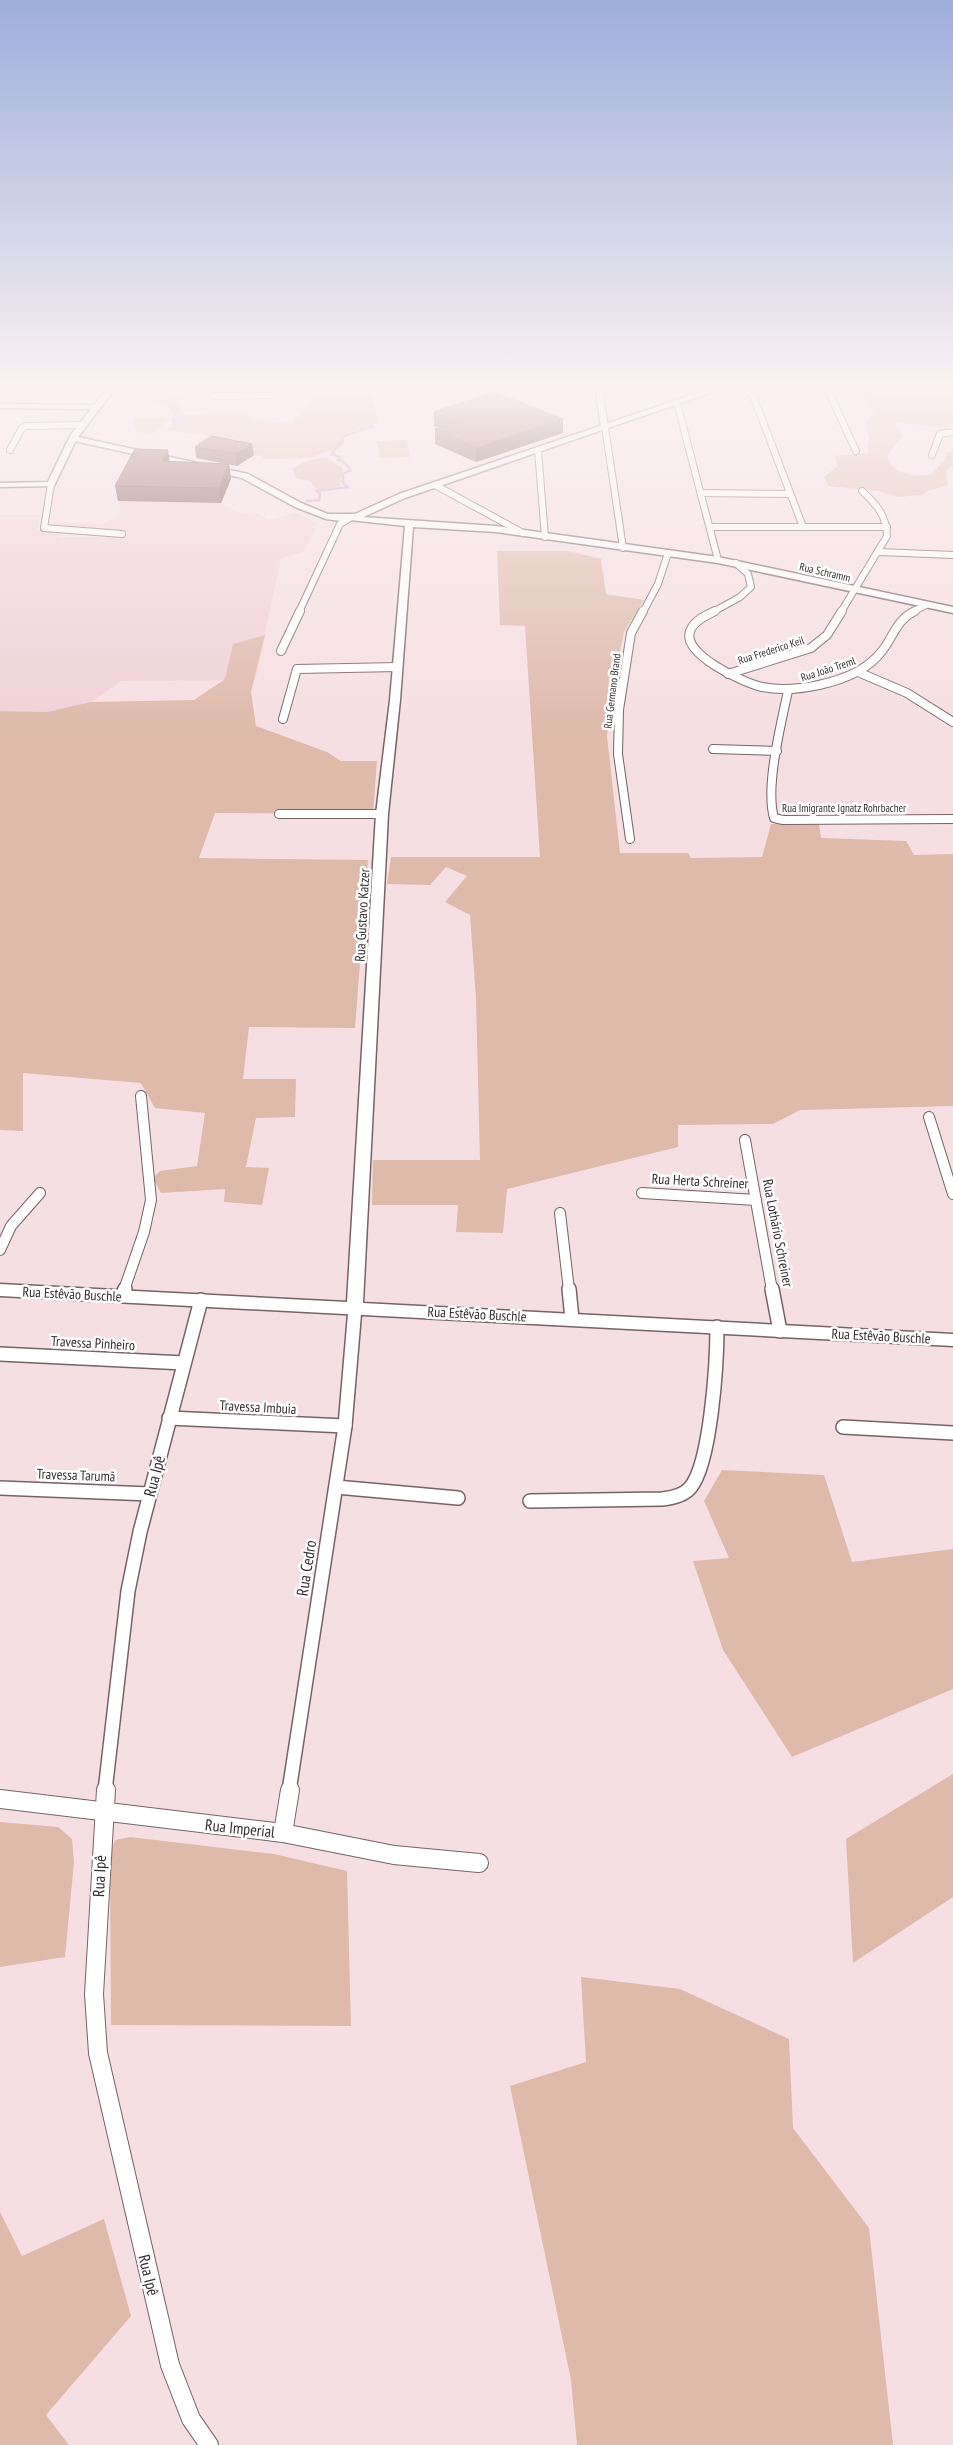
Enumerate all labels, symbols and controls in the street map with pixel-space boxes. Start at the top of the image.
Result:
street label: Rua Schramm [798,559,852,585]
street label: Rua Frederico Keil [736,633,806,667]
street label: Rua Germano Brand [600,652,624,729]
street label: Rua João Treml [799,653,858,684]
street label: Rua Imigrante Ignatz Rohrbacher [782,801,906,815]
street label: Rua Gustavo Katzer [351,868,373,962]
street label: Rua Herta Schreiner [651,1169,749,1193]
street label: Rua Lothário Schreiner [759,1177,797,1289]
street label: Rua Estêvão Buschle [22,1282,122,1306]
street label: Rua Estêvão Buschle [427,1302,527,1326]
street label: Rua Estêvão Buschle [831,1324,931,1348]
street label: Travessa Pinheiro [51,1332,135,1354]
street label: Travessa Imbuia [219,1396,297,1418]
street label: Rua Ipê [139,1453,169,1499]
street label: Travessa Tarumã [36,1465,116,1485]
street label: Rua Cedro [292,1539,320,1597]
street label: Rua Imperial [204,1814,276,1842]
street label: Rua Ipê [88,1855,110,1897]
street label: Rua Ipê [134,2252,164,2298]

